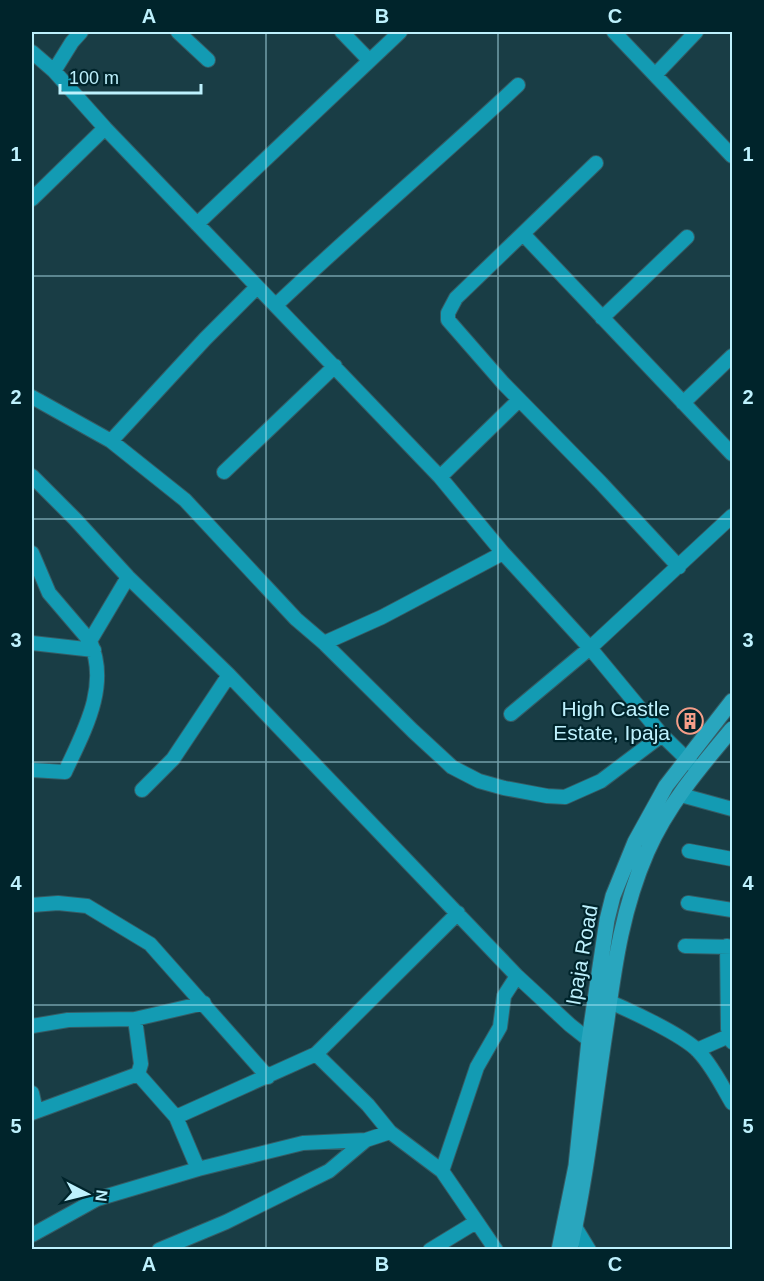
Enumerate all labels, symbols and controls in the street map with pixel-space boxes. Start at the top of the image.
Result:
text: A [142,5,156,27]
text: B [375,5,389,27]
text: C [608,5,622,27]
scale bar [60,57,201,95]
text: 100 m [69,68,119,88]
text: 1 [10,143,22,165]
text: 1 [742,143,754,165]
text: 2 [10,386,22,408]
text: 2 [742,386,754,408]
text: 3 [10,629,22,651]
text: 3 [742,629,754,651]
place label: High Castle Estate, Ipaja [553,697,670,744]
building icon: High Castle Estate, Ipaja [675,706,705,736]
text: 4 [10,872,22,894]
text: 4 [742,872,754,894]
street label: Ipaja Road [561,903,602,1007]
text: 5 [10,1115,22,1137]
text: 5 [742,1115,754,1137]
north arrow [57,1164,117,1224]
text: N [92,1189,111,1203]
text: A [142,1253,156,1275]
text: B [375,1253,389,1275]
text: C [608,1253,622,1275]

